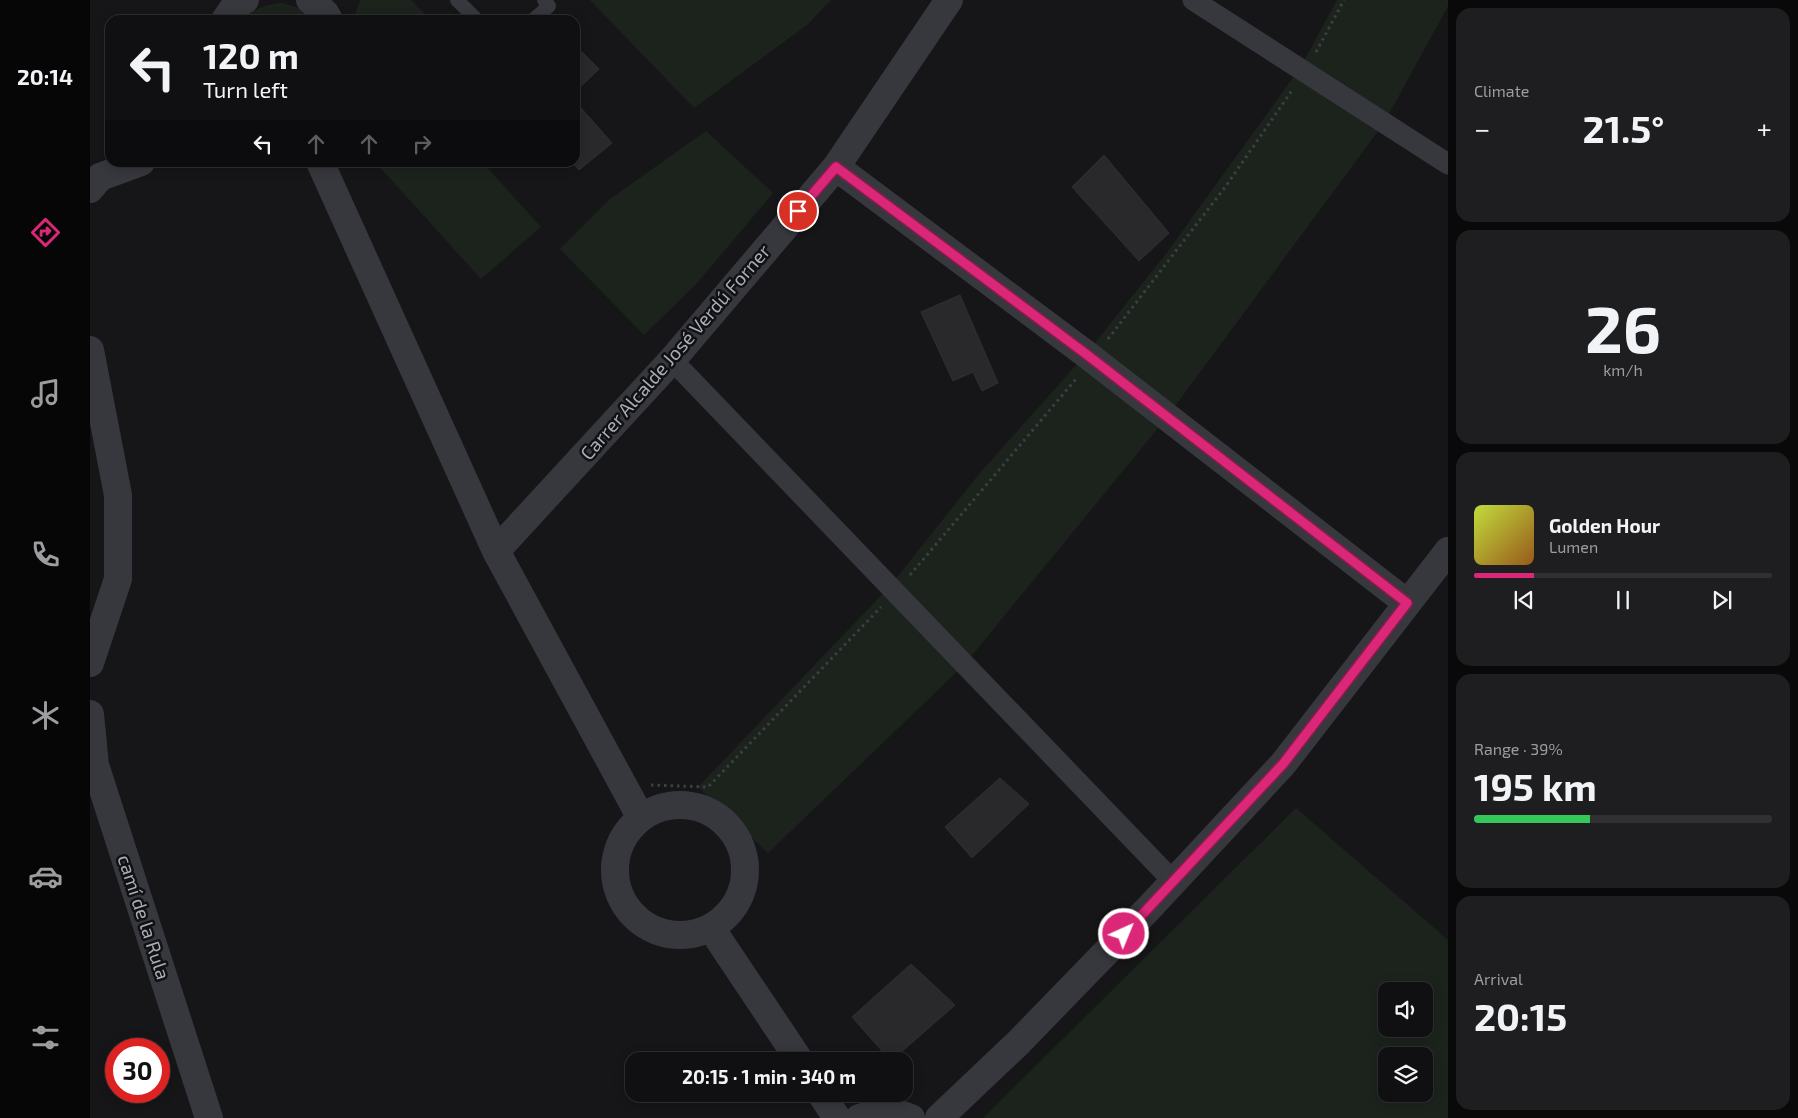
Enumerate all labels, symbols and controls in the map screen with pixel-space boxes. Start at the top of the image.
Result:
text: 120 m [203,34,299,76]
icon: left [120,35,185,100]
text: 20:14 [17,63,73,89]
text: Turn left [203,76,288,102]
text: Climate [1474,81,1529,100]
text: 21.5° [1583,105,1664,151]
text: − [1474,111,1490,145]
text: + [1757,111,1772,145]
icon: left [249,130,277,158]
icon: ahead [302,130,330,158]
icon: ahead [355,130,383,158]
icon: right [408,130,436,158]
pin [777,190,819,232]
icon: arrive [784,197,812,225]
icon: directions [28,215,63,250]
street label: Carrer Alcalde José Verdú Forner [575,239,775,464]
text: 26 [1585,288,1661,366]
text: km/h [1603,360,1643,379]
icon: music [28,376,63,411]
text: Golden Hour [1549,514,1660,537]
icon: phone [28,537,63,572]
text: Lumen [1549,537,1598,556]
icon: previous [1510,586,1538,614]
icon: pause [1609,586,1637,614]
icon: next [1708,586,1736,614]
icon: climate [28,698,63,733]
text: Range · 39% [1474,739,1563,758]
text: 195 km [1474,763,1597,809]
street label: camí de la Rula [114,852,175,982]
icon: car [28,859,63,894]
position arrow [1097,907,1149,959]
text: Arrival [1474,969,1523,988]
map controls [1378,982,1433,1102]
button: sound [1378,982,1433,1037]
text: 20:15 [1474,993,1567,1039]
icon: filters [28,1020,63,1055]
speed limit sign: 30 [105,1038,170,1103]
button: layers [1378,1047,1433,1102]
text: 20:15 · 1 min · 340 m [682,1065,856,1088]

